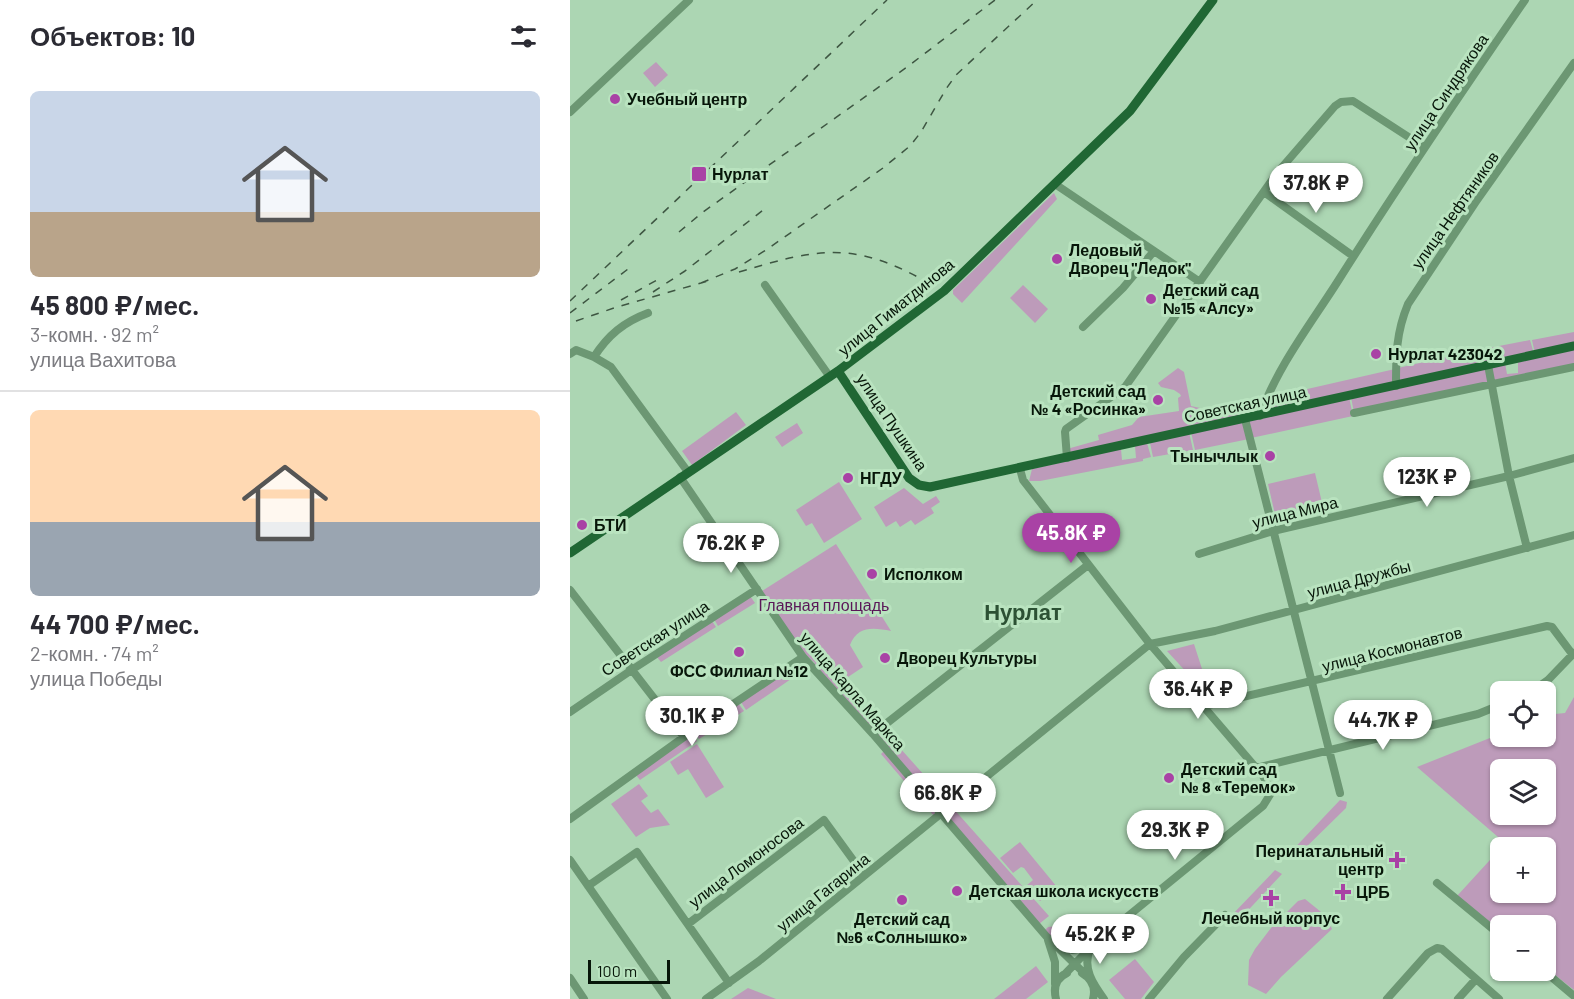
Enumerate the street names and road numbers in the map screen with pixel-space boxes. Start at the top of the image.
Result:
street label: улица Синдрякова [1400,30,1492,154]
street label: улица Нефтяников [1407,147,1502,272]
street label: улица Гиматдинова [834,254,957,359]
street label: улица Пушкина [853,369,932,474]
street label: Советская улица [1182,381,1308,426]
street label: улица Мира [1250,492,1340,531]
street label: улица Дружбы [1305,556,1413,601]
street label: Советская улица [597,596,712,679]
street label: улица Космонавтов [1320,622,1464,675]
street label: улица Карла Маркса [797,628,910,754]
street label: улица Ломоносова [685,812,807,911]
street label: улица Гагарина [772,848,873,935]

